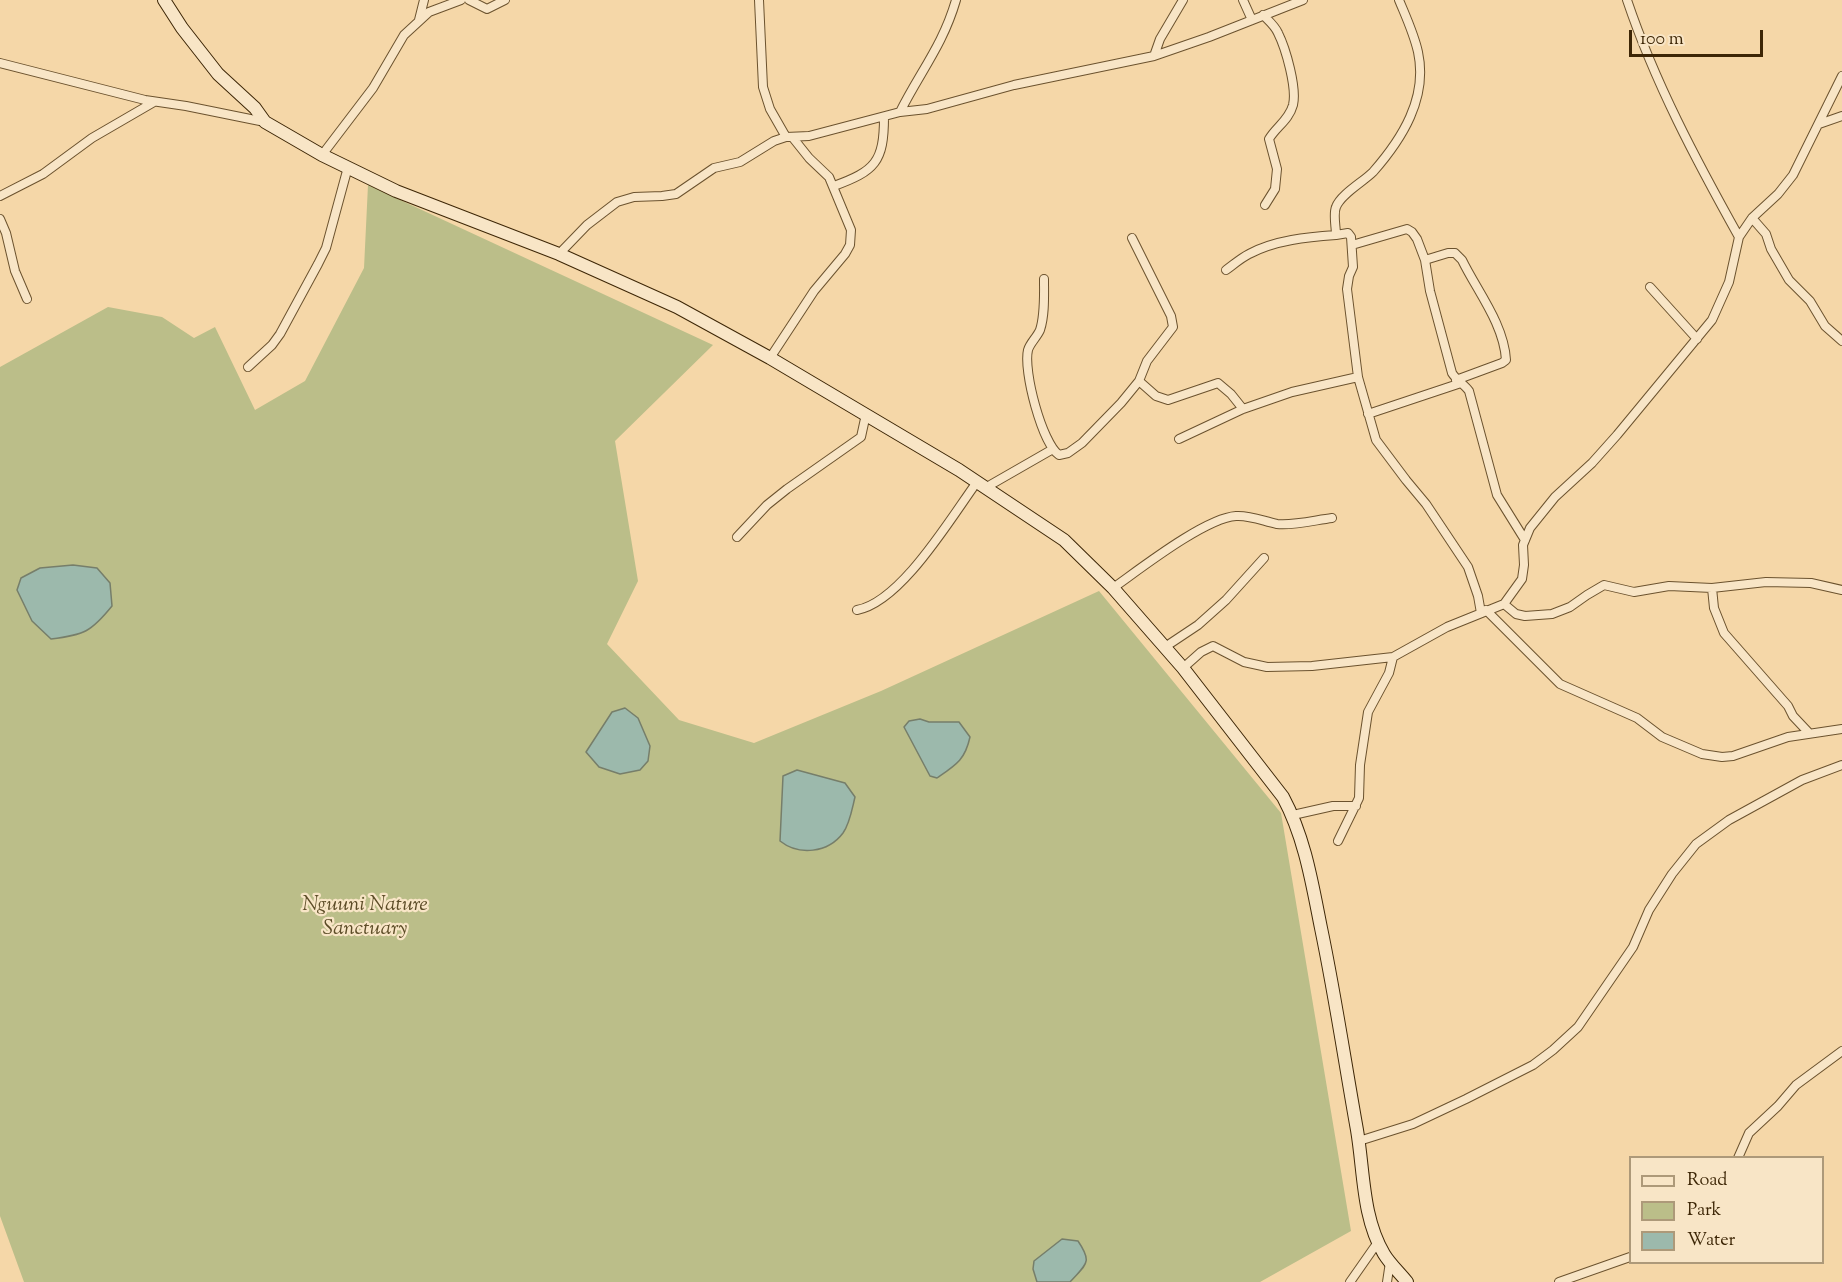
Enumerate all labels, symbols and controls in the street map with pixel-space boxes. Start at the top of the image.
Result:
scale bar [1632,18,1766,56]
text: 100 m [1640,27,1684,53]
park label: Nguuni Nature Sanctuary [302,893,428,943]
legend [1629,1156,1824,1264]
text: Road [1687,1168,1727,1194]
text: Park [1687,1198,1721,1224]
text: Water [1687,1228,1735,1254]

